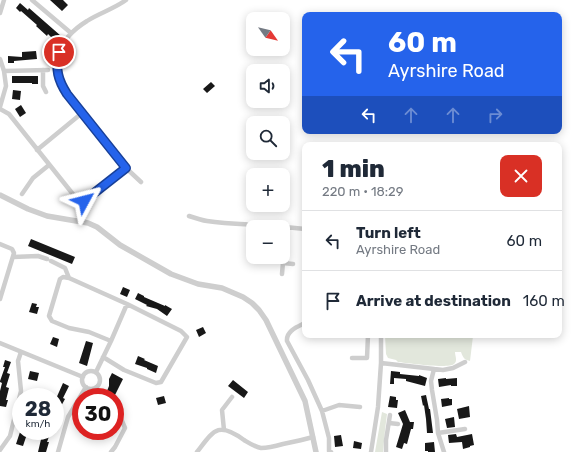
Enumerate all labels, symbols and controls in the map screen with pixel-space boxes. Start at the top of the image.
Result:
north arrow [246,12,290,56]
map controls [246,12,290,264]
text: 60 m [388,26,457,59]
icon: left [322,28,374,80]
pin [42,35,76,69]
icon: arrive [48,41,70,63]
text: Ayrshire Road [388,60,505,82]
button: sound [246,64,290,108]
icon: left [358,104,380,126]
icon: ahead [400,104,422,126]
icon: ahead [442,104,464,126]
icon: right [484,104,506,126]
button: search [246,116,290,160]
text: 1 min [322,155,385,183]
button: close [500,155,542,197]
button: + [246,168,290,212]
position arrow [63,180,105,222]
text: 220 m · 18:29 [322,184,403,199]
button: − [246,220,290,264]
text: Turn left [356,224,421,242]
icon: left [322,230,344,252]
text: 60 m [506,232,542,250]
text: Ayrshire Road [356,242,440,257]
icon: arrive [322,290,344,312]
text: Arrive at destination [356,292,511,310]
text: 160 m [523,292,565,310]
speed limit sign: 30 [72,388,124,440]
text: 28 [25,397,51,421]
text: km/h [26,418,50,430]

